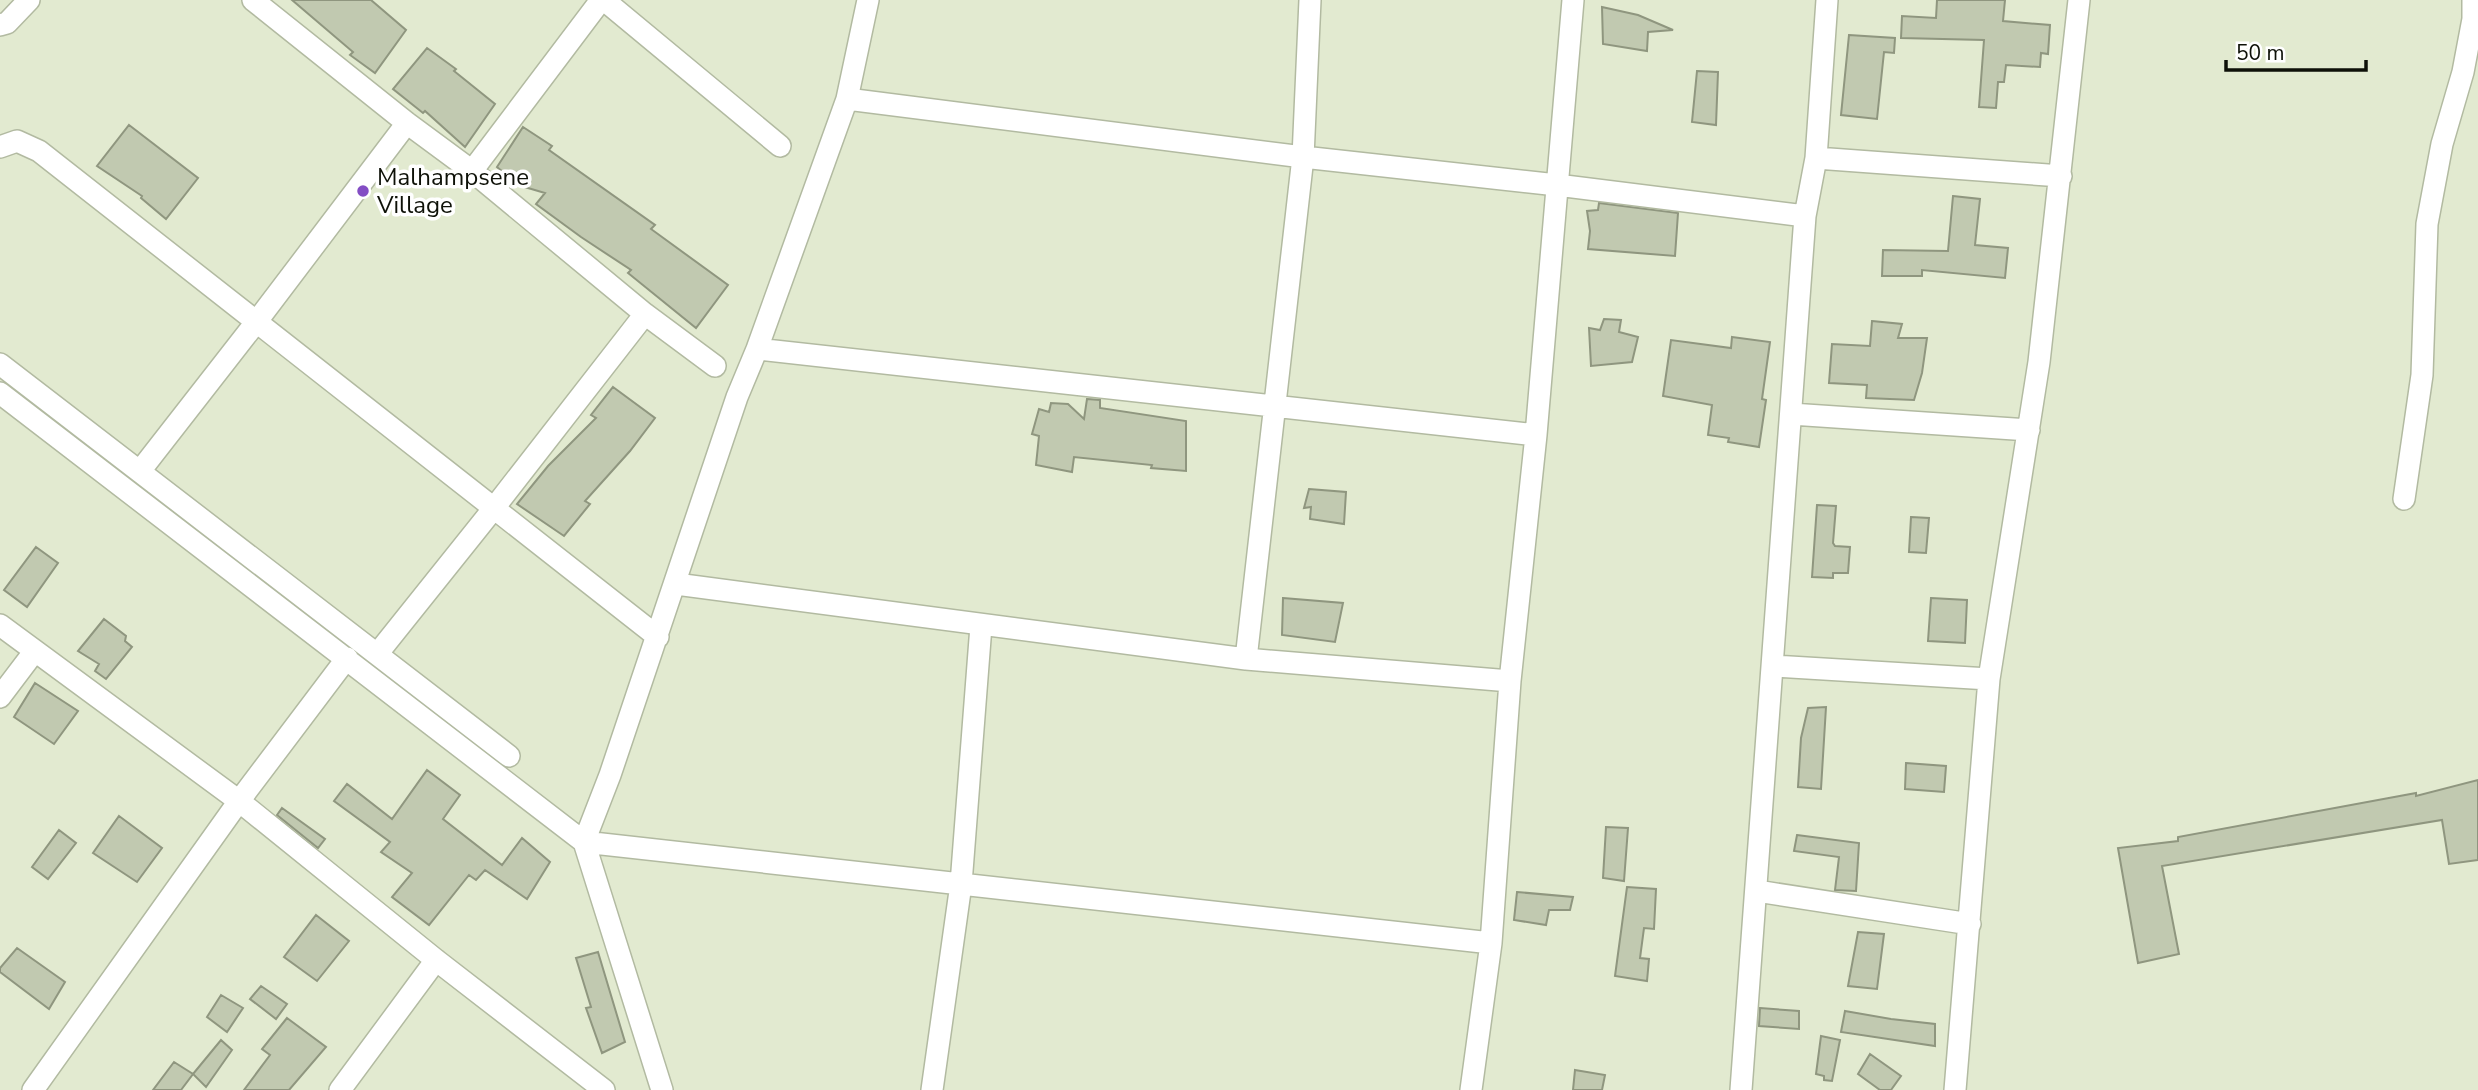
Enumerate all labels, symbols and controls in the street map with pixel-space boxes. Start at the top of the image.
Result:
scale bar [2226,28,2366,72]
text: 50 m [2236,39,2285,67]
place label: Malhampsene Village [376,161,529,221]
marker: Malhampsene Village [355,183,371,199]

